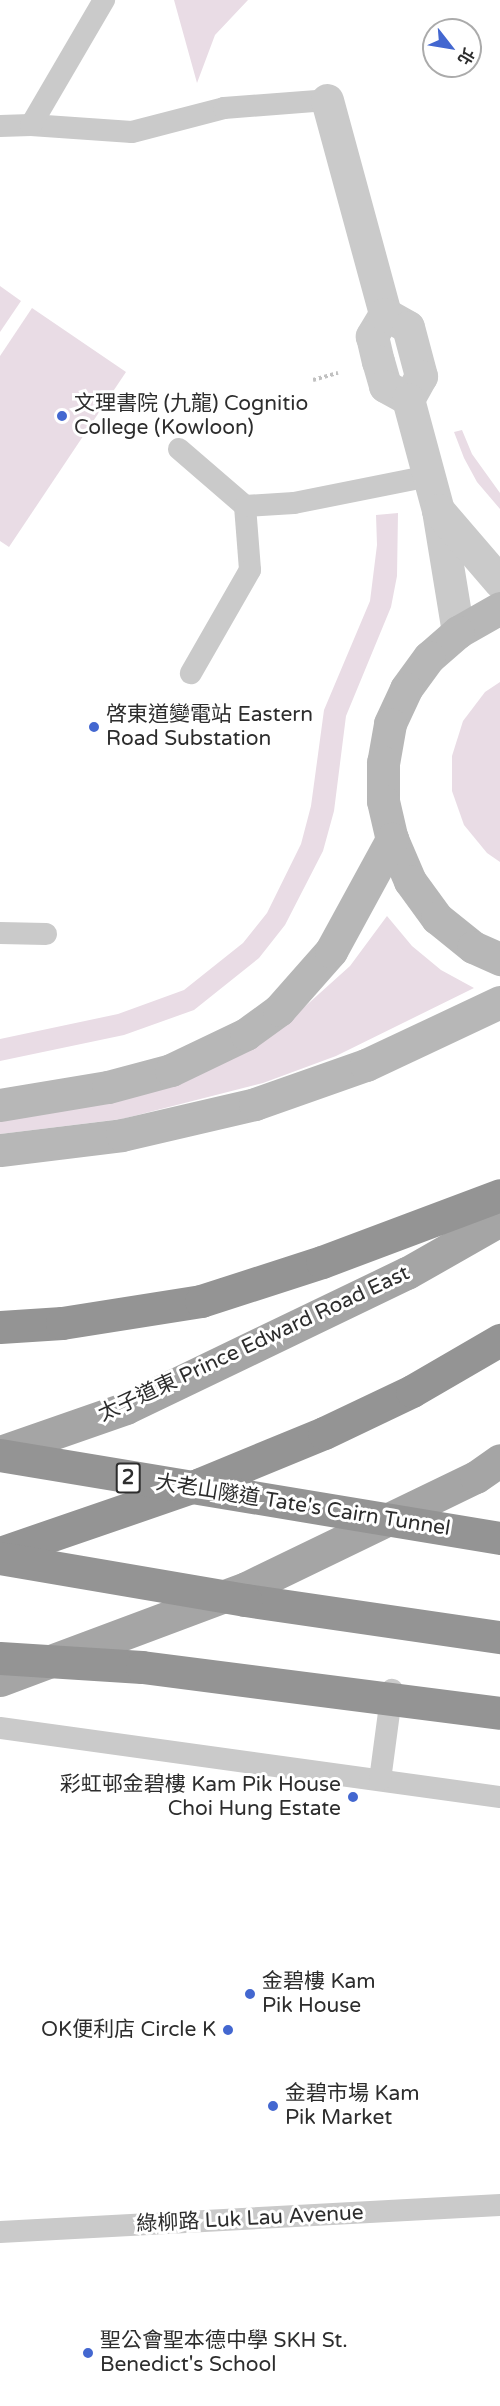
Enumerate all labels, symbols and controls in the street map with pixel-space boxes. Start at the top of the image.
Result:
north arrow [422,18,482,78]
text: 北 [453,44,478,68]
place label: 文理書院 (九龍) Cognitio College (Kowloon) [74,391,308,441]
marker: 文理書院 (九龍) Cognitio College (Kowloon) [55,409,69,423]
place label: 啓東道變電站 Eastern Road Substation [106,702,313,752]
marker: 啓東道變電站 Eastern Road Substation [87,720,101,734]
street label: 太子道東 Prince Edward Road East [94,1261,414,1427]
road number: 2 [114,1461,142,1495]
street label: 大老山隧道 Tate's Cairn Tunnel [154,1470,452,1542]
place label: 彩虹邨金碧樓 Kam Pik House Choi Hung Estate [60,1772,341,1822]
marker: 彩虹邨金碧樓 Kam Pik House Choi Hung Estate [346,1790,360,1804]
place label: 金碧樓 Kam Pik House [262,1969,376,2019]
marker: 金碧樓 Kam Pik House [243,1987,257,2001]
place label: OK便利店 Circle K [41,2017,216,2043]
marker: OK便利店 Circle K [221,2023,235,2037]
place label: 金碧市場 Kam Pik Market [285,2081,420,2131]
marker: 金碧市場 Kam Pik Market [266,2099,280,2113]
street label: 綠柳路 Luk Lau Avenue [136,2200,364,2238]
place label: 聖公會聖本德中學 SKH St. Benedict's School [100,2328,348,2378]
marker: 聖公會聖本德中學 SKH St. Benedict's School [81,2346,95,2360]

